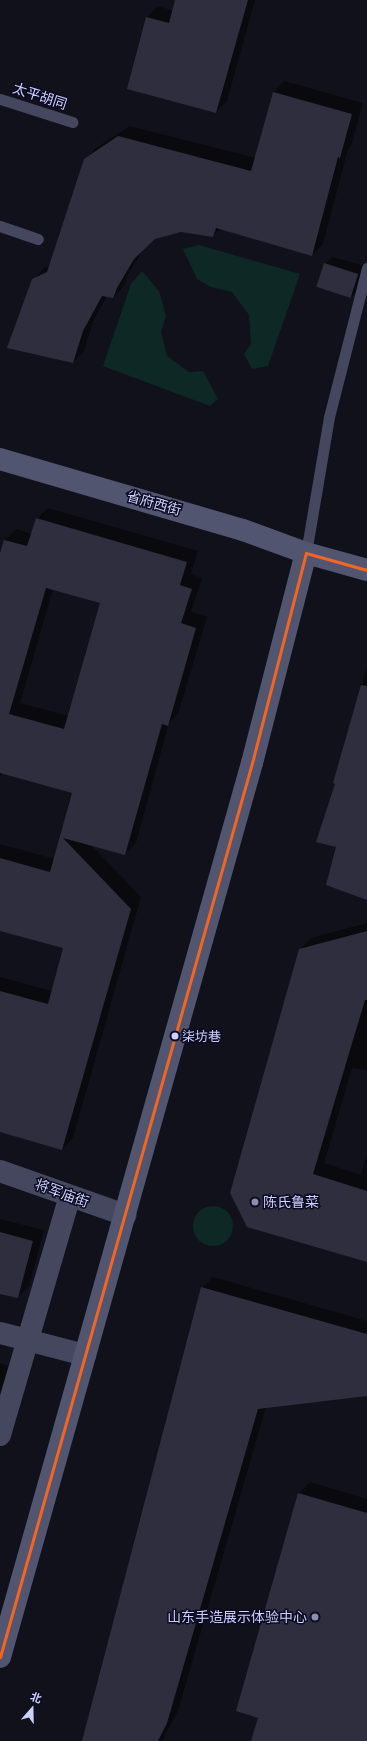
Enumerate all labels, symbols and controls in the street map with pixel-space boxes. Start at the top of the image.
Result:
street label: 太平胡同 [11,79,69,113]
street label: 省府西街 [125,487,183,519]
place label: 柒坊巷 [182,1028,221,1044]
marker: 柒坊巷 [170,1031,180,1041]
street label: 将军庙街 [33,1176,91,1210]
place label: 陈氏鲁菜 [263,1194,319,1210]
marker: 陈氏鲁菜 [250,1197,260,1207]
place label: 山东手造展示体验中心 [167,1609,307,1625]
marker: 山东手造展示体验中心 [310,1612,320,1622]
north arrow [12,1689,52,1729]
text: 北 [29,1689,44,1705]

